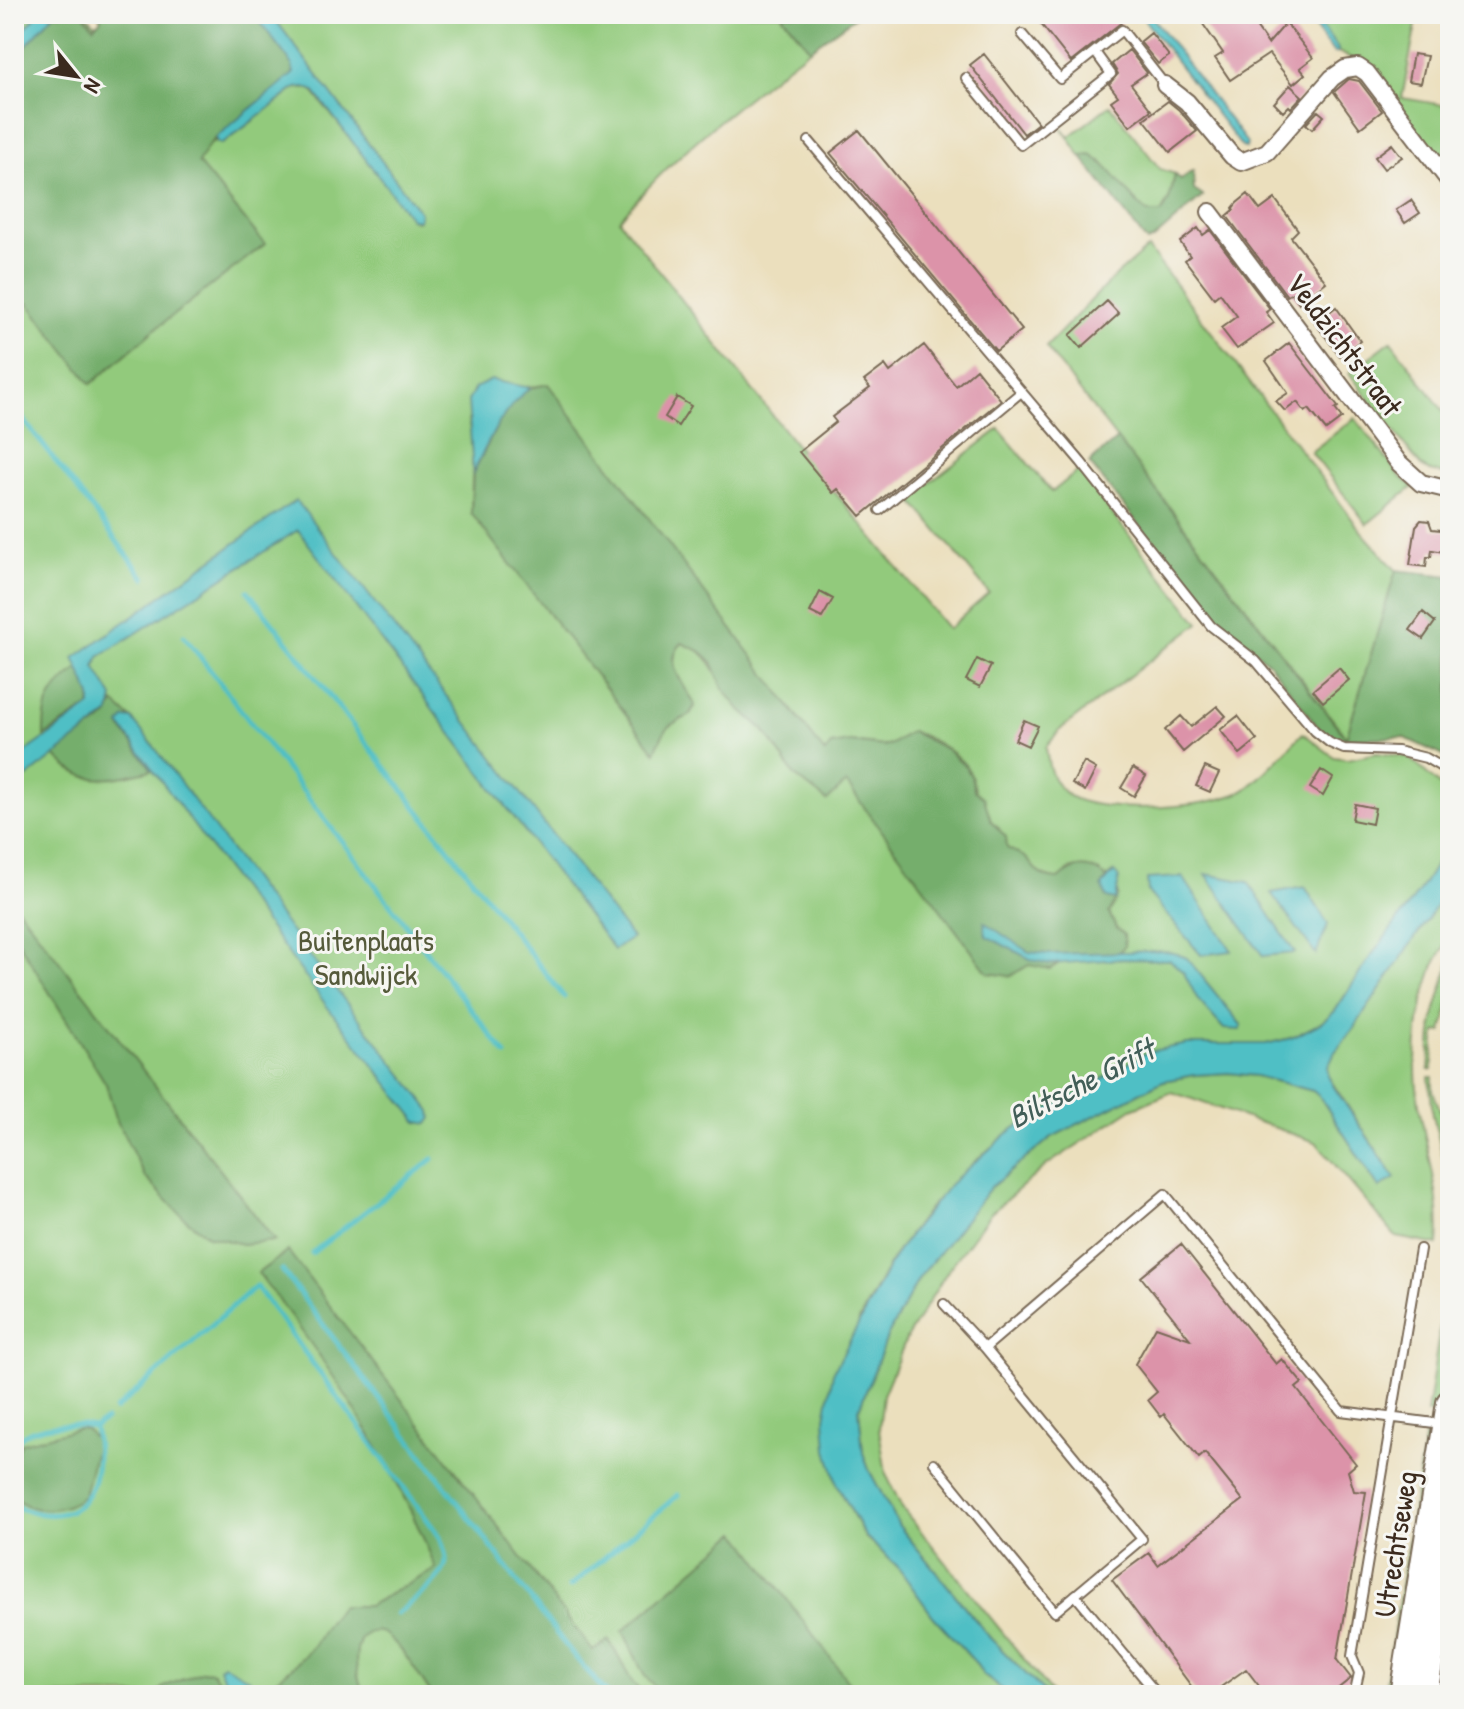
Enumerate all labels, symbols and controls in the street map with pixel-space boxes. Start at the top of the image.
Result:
north arrow [36,36,116,116]
text: N [77,73,109,99]
street label: Veldzichtstraat [1278,264,1412,424]
park label: Buitenplaats Sandwijck [298,920,434,994]
water label: Biltsche Grift [1001,1026,1166,1138]
street label: Utrechtseweg [1364,1468,1426,1620]

